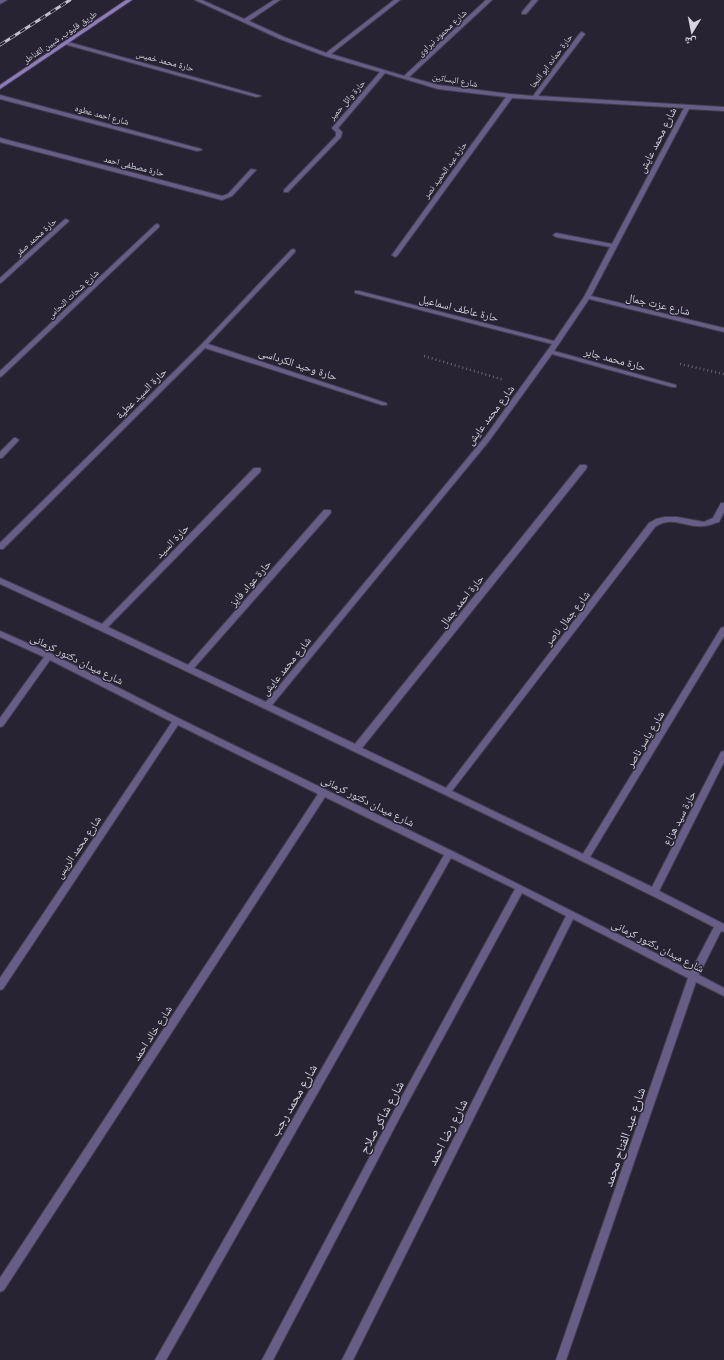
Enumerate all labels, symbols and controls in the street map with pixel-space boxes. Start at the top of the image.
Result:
street label: شارع محمود نبراوى [415,7,470,59]
street label: طريق قليوب, شبين القناطر [20,8,99,66]
north arrow [672,12,712,52]
street label: حارة حماده ابو النجا [527,31,575,90]
text: ش [683,33,697,49]
street label: حارة محمد خميس [135,48,196,74]
street label: شارع البساتين [431,70,479,90]
street label: حارة وائل حمير [325,77,367,123]
street label: شارع احمد عطوه [74,102,130,128]
street label: شارع محمد عايش [635,105,680,175]
street label: حارة عبد الحميد نصر [420,139,469,201]
street label: حارة مصطفى احمد [103,153,166,178]
street label: حارة محمد صقر [12,215,59,259]
street label: شارع شحات النحاس [45,267,102,321]
street label: شارع عزت جمال [624,291,691,318]
street label: حارة عاطف اسماعيل [418,292,500,325]
street label: حارة محمد جابر [582,345,647,373]
street label: حارة وحيد الكرداسى [257,346,339,383]
street label: حارة السيد عطية [113,365,169,421]
street label: شارع محمد عايش [464,383,517,448]
street label: حارة السيد [153,522,191,561]
street label: حارة عواد فايز [226,557,273,609]
street label: حارة احمد جمال [436,572,487,630]
street label: شارع جمال ناصر [541,588,593,649]
street label: شارع ميدان دكتور كرمانى [28,631,125,688]
street label: شارع محمد عايش [259,634,314,698]
street label: شارع ياسر ناصر [623,709,667,771]
street label: شارع ميدان دكتور كرمانى [319,773,416,830]
street label: حارة سيد هزاع [660,789,699,848]
street label: شارع محمد الريس [53,814,104,881]
street label: شارع ميدان دكتور كرمانى [609,917,706,975]
street label: شارع خالد احمد [130,1003,175,1063]
street label: شارع محمد رجب [267,1061,322,1140]
street label: شارع شاكر صلاح [356,1078,409,1157]
street label: شارع عبد الفتاح محمد [600,1086,650,1189]
street label: شارع رضا احمد [424,1097,472,1169]

